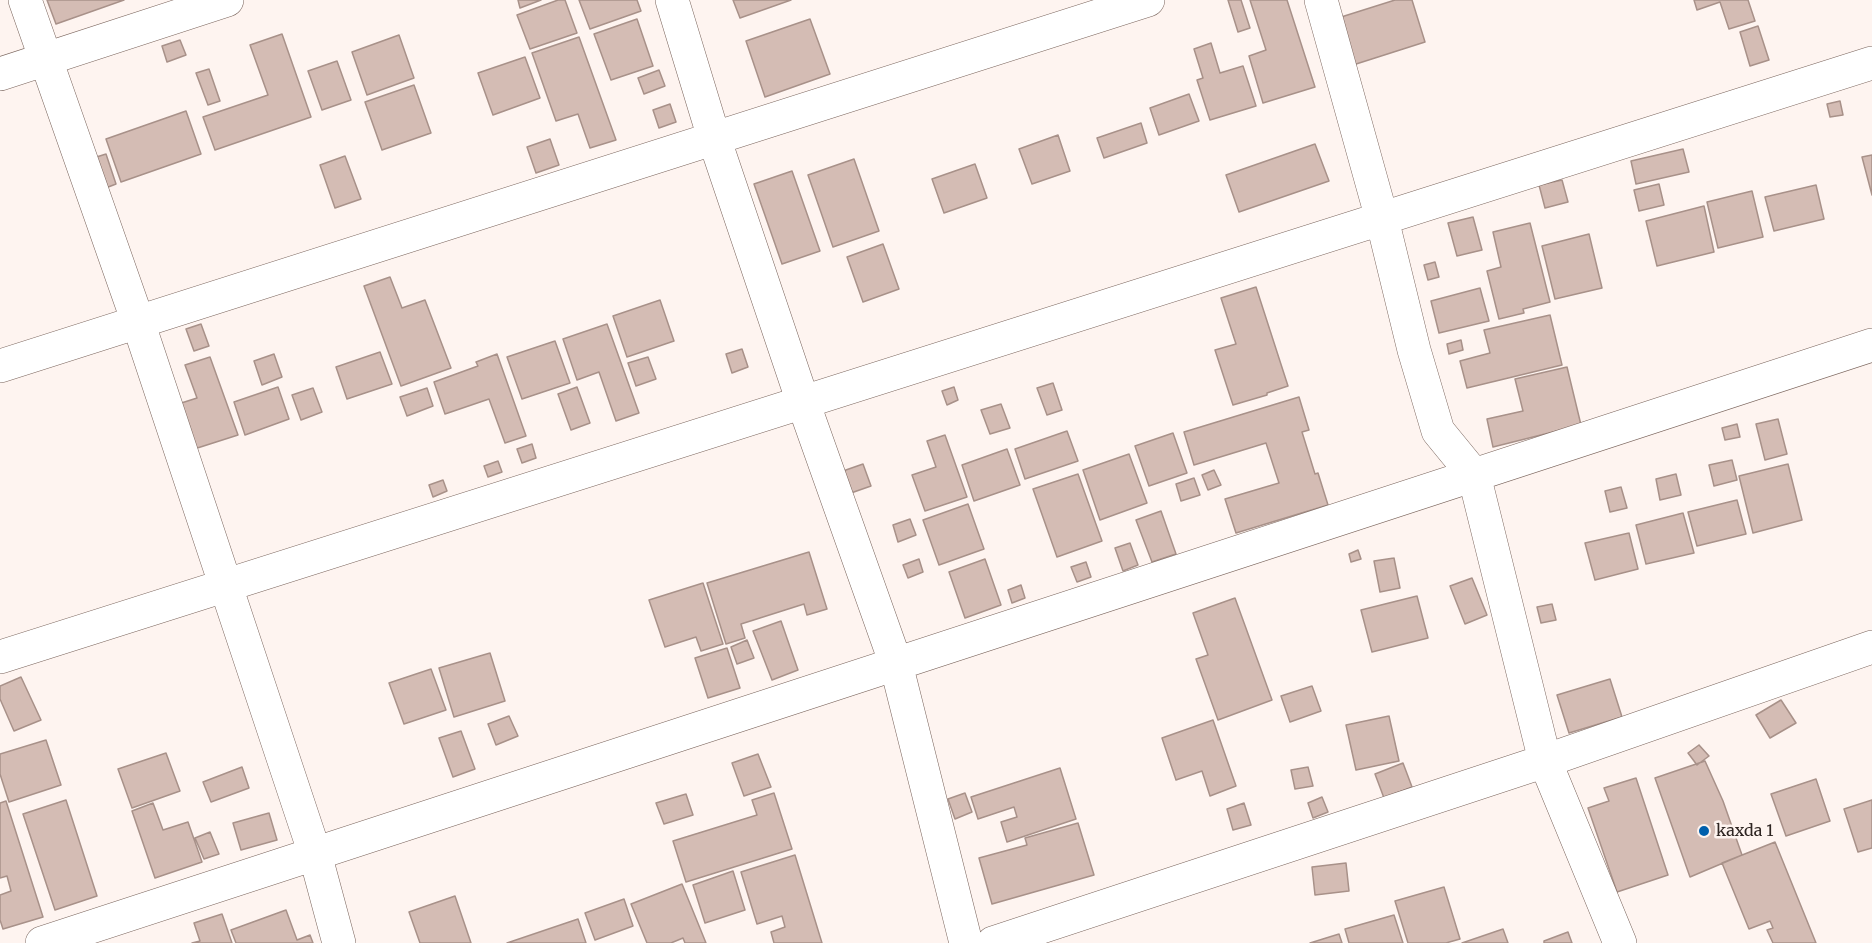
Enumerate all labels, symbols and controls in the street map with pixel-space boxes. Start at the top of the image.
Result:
place label: kaxda 1 [1716,821,1773,841]
marker: kaxda 1 [1697,824,1711,838]

